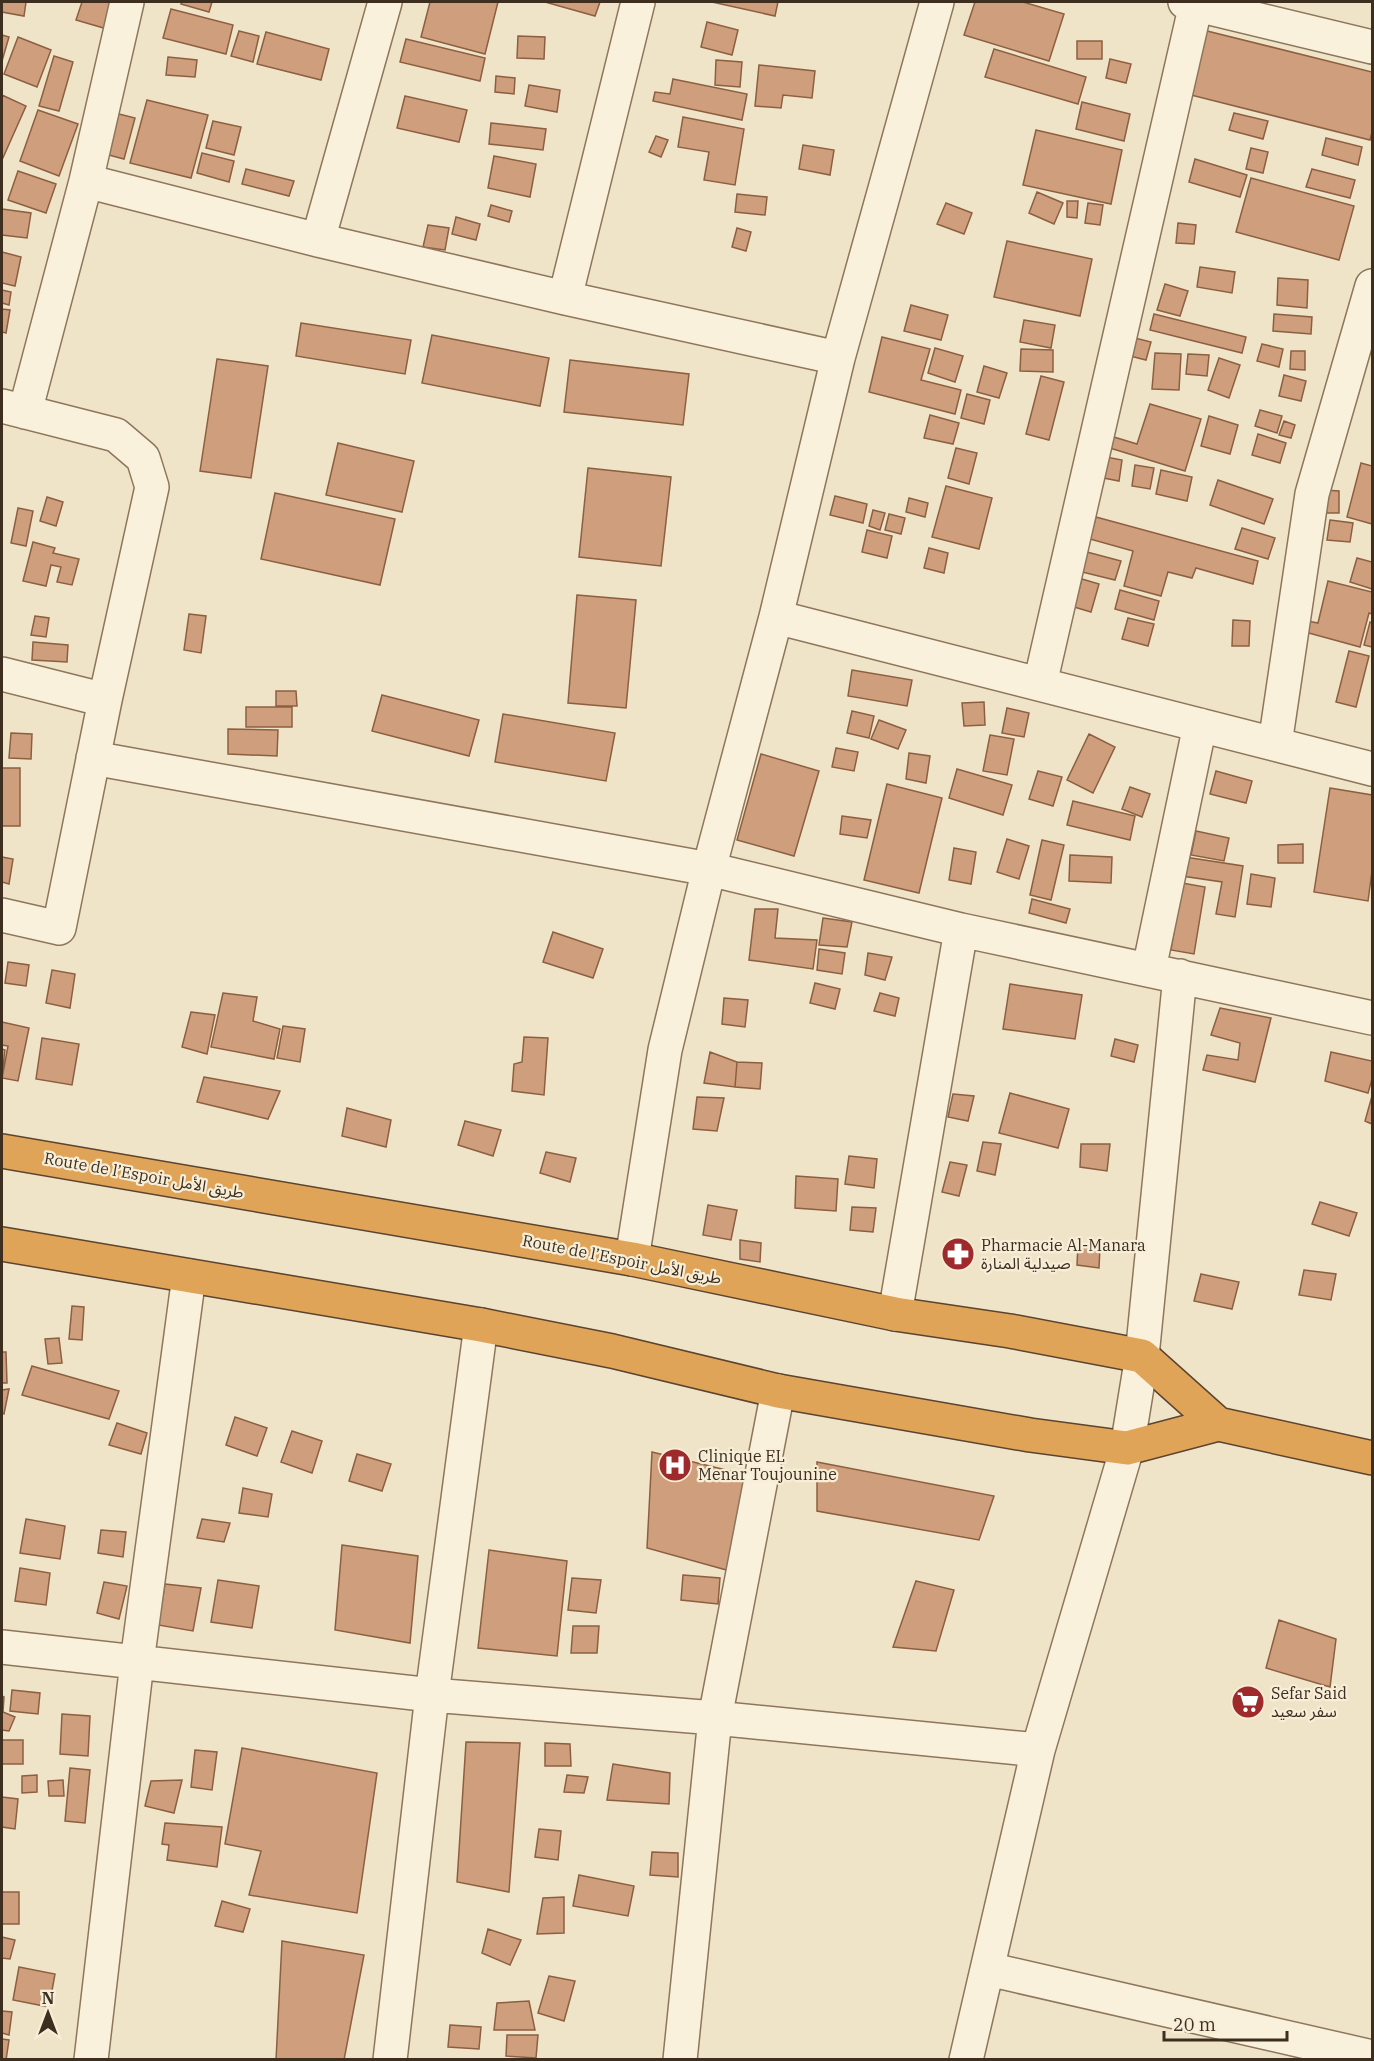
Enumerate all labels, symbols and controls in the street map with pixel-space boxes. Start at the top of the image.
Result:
street label: Route de l’Espoir طريق الأمل [42,1148,246,1203]
street label: Route de l’Espoir طريق الأمل [521,1230,723,1289]
place label: Pharmacie Al-Manara صيدلية المنارة [981,1235,1146,1273]
pharmacy icon: Pharmacie Al-Manara صيدلية المنارة [940,1236,976,1272]
place label: Clinique EL Menar Toujounine [698,1446,837,1484]
hospital icon: Clinique EL Menar Toujounine [657,1447,693,1483]
place label: Sefar Said سفر سعيد [1271,1683,1347,1721]
supermarket icon: Sefar Said سفر سعيد [1230,1684,1266,1720]
north arrow [18,1983,78,2043]
text: N [42,1988,54,2008]
scale bar [1164,2004,1287,2042]
text: 20 m [1173,2013,1216,2036]

